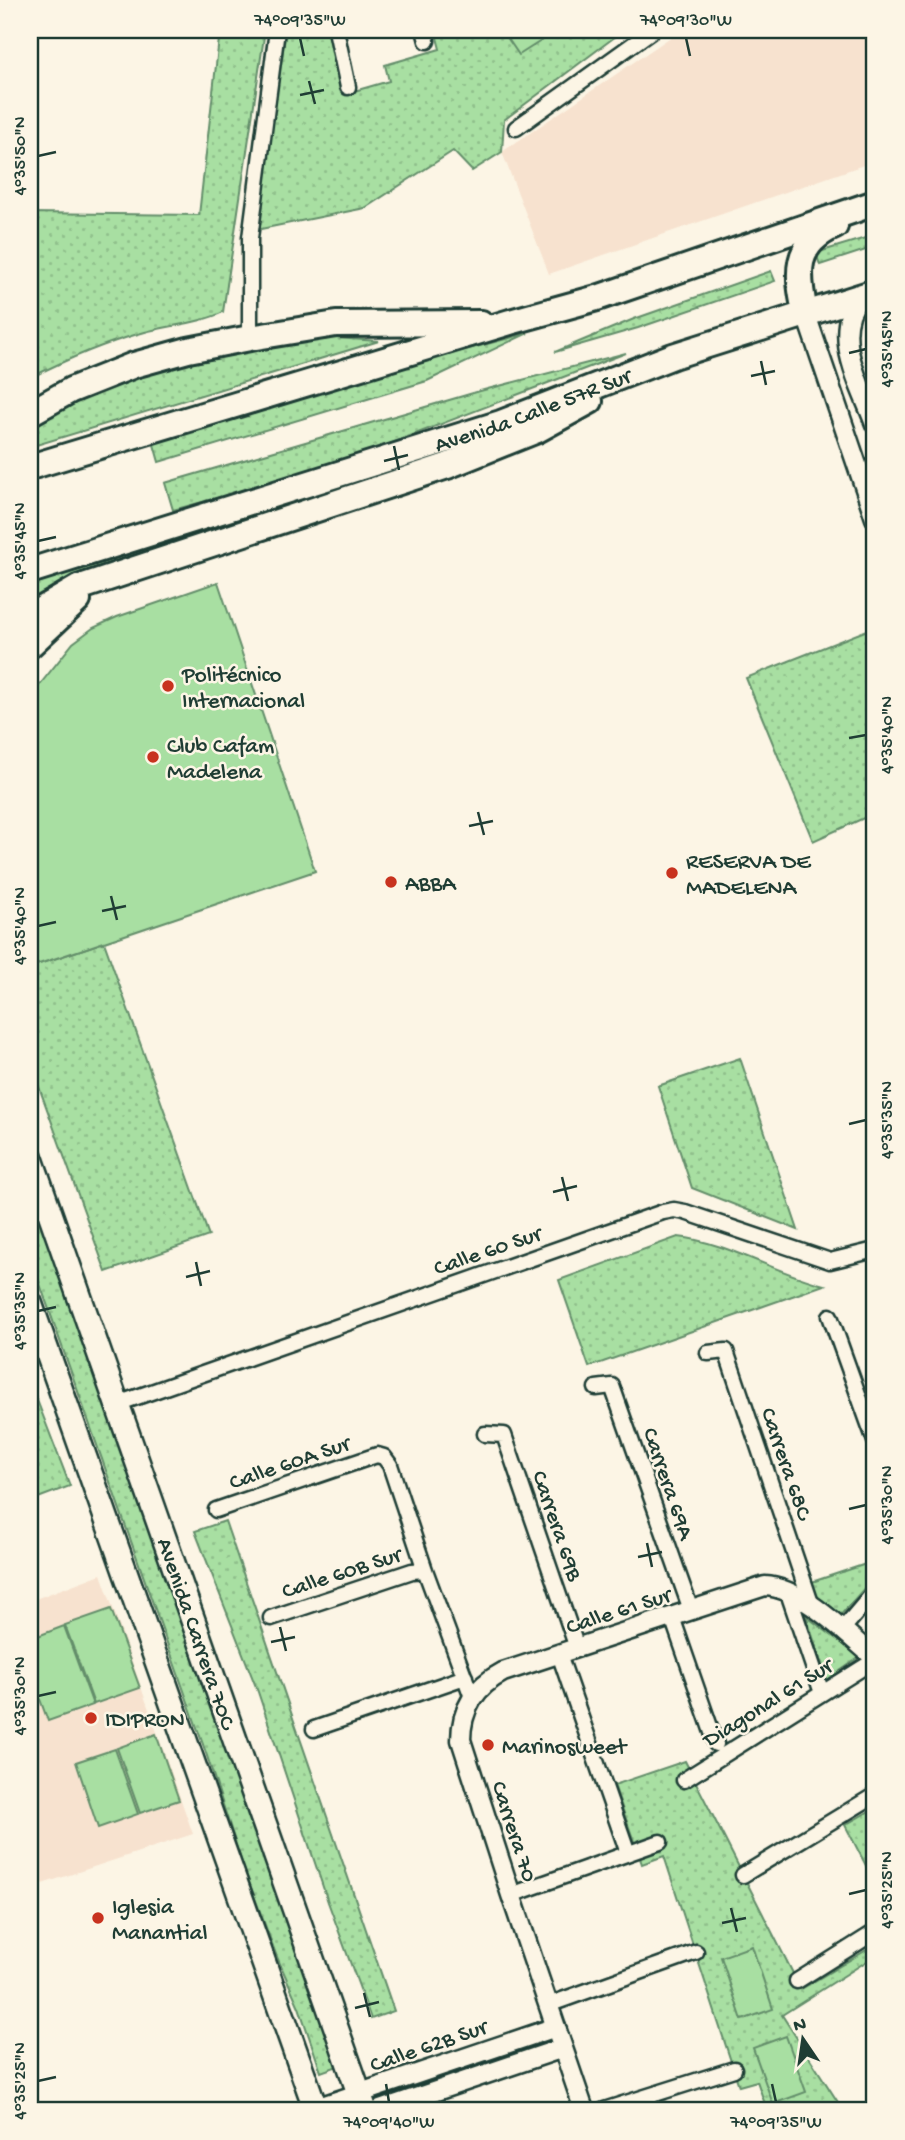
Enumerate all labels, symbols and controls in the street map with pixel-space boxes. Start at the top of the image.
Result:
text: 74°09'35"W [253,11,346,32]
text: 74°09'30"W [639,11,732,32]
text: 4°35'50"N [11,117,32,195]
text: 4°35'45"N [878,310,899,388]
street label: Avenida Calle 57R Sur [432,363,637,460]
text: 4°35'45"N [11,502,32,580]
place label: Politécnico Internacional [181,663,305,716]
marker: Politécnico Internacional [160,678,176,694]
text: 4°35'40"N [878,696,899,774]
place label: Club Cafam Madelena [167,734,274,787]
marker: Club Cafam Madelena [145,749,161,765]
place label: RESERVA DE MADELENA [686,850,812,903]
marker: RESERVA DE MADELENA [664,865,680,881]
place label: ABBA [405,872,457,899]
marker: ABBA [383,874,399,890]
text: 4°35'40"N [11,887,32,965]
text: 4°35'35"N [878,1081,899,1159]
street label: Calle 60 Sur [431,1221,547,1283]
text: 4°35'35"N [11,1272,32,1350]
street label: Carrera 68C [753,1405,817,1525]
street label: Carrera 69A [635,1425,699,1545]
street label: Calle 60A Sur [226,1430,356,1498]
text: 4°35'30"N [878,1466,899,1544]
street label: Carrera 69B [524,1468,588,1586]
street label: Avenida Carrera 70C [149,1535,241,1735]
street label: Calle 60B Sur [279,1542,407,1606]
street label: Calle 61 Sur [563,1582,677,1642]
street label: Diagonal 61 Sur [697,1652,840,1756]
text: 4°35'30"N [11,1657,32,1735]
place label: IDIPRON [105,1708,185,1735]
marker: IDIPRON [83,1710,99,1726]
place label: Marinosweet [502,1735,628,1762]
marker: Marinosweet [480,1737,496,1753]
street label: Carrera 70 [484,1778,542,1886]
text: 4°35'25"N [878,1851,899,1929]
place label: Iglesia Manantial [112,1895,208,1948]
marker: Iglesia Manantial [90,1910,106,1926]
north arrow [768,2004,838,2074]
text: N [791,2013,809,2038]
street label: Calle 62B Sur [367,2014,493,2080]
text: 4°35'25"N [11,2042,32,2120]
text: 74°09'40"W [342,2113,435,2134]
text: 74°09'35"W [729,2113,822,2134]

